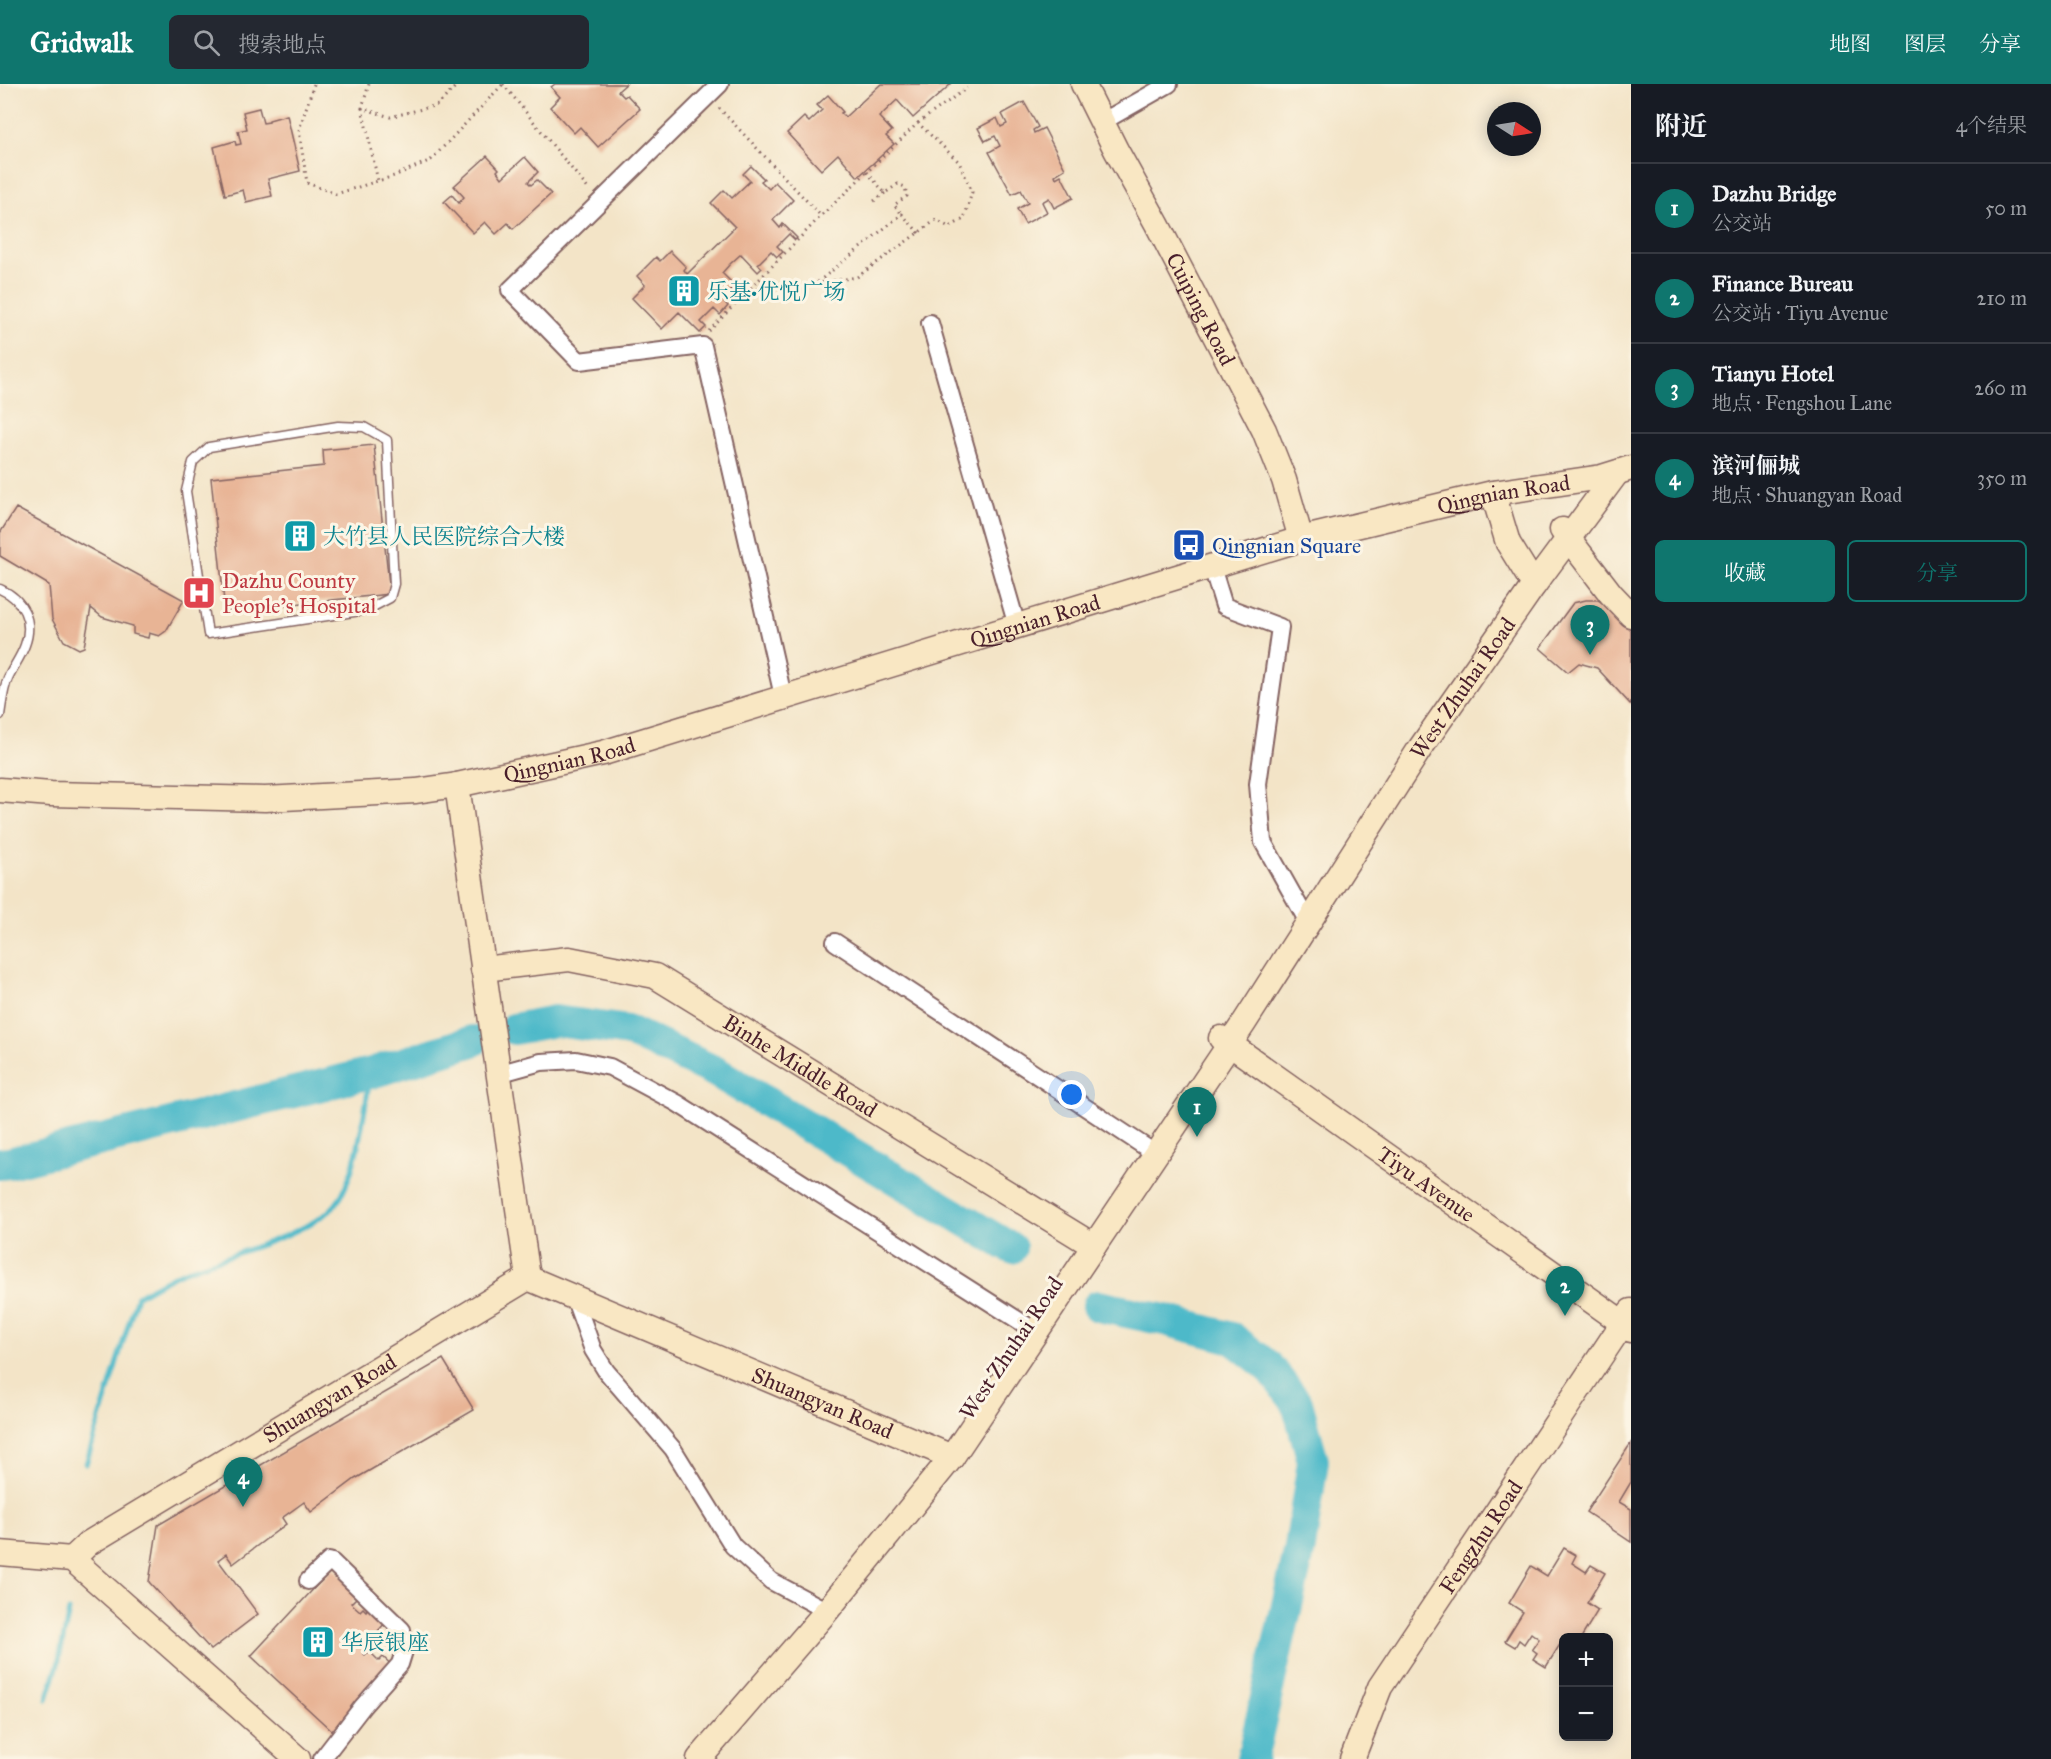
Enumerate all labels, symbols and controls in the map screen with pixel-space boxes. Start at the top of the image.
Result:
search box [169,15,589,69]
text: Gridwalk [30,25,133,60]
icon: search [190,26,223,59]
text: 搜索地点 [238,31,326,58]
text: 地图 [1829,31,1871,57]
text: 图层 [1904,31,1946,57]
text: 分享 [1979,31,2021,57]
north arrow [1487,102,1541,156]
text: 附近 [1655,110,1707,142]
text: 4个结果 [1956,113,2027,137]
text: Dazhu Bridge [1712,180,1837,207]
text: 1 [1671,196,1678,220]
text: 50 m [1985,196,2027,220]
text: 公交站 [1712,211,1772,235]
street label: Cuiping Road [1161,248,1242,370]
text: Finance Bureau [1712,270,1853,297]
building icon: 乐基•优悦广场 [666,273,702,309]
place label: 乐基•优悦广场 [707,278,845,305]
text: 2 [1670,286,1679,310]
text: 210 m [1977,286,2027,310]
text: 公交站 · Tiyu Avenue [1712,301,1888,325]
text: Tianyu Hotel [1712,360,1834,387]
text: 3 [1671,376,1679,400]
text: 260 m [1974,376,2027,400]
text: 地点 · Fengshou Lane [1712,391,1892,415]
text: 滨河俪城 [1712,452,1800,479]
text: 4 [1669,466,1680,490]
text: 350 m [1977,466,2027,490]
street label: Qingnian Road [1434,468,1572,519]
text: 地点 · Shuangyan Road [1712,483,1902,507]
building icon: 大竹县人民医院综合大楼 [282,518,318,554]
place label: 大竹县人民医院综合大楼 [323,523,565,550]
bus stop icon: Qingnian Square [1171,527,1207,563]
place label: Qingnian Square [1212,532,1361,559]
button: 收藏 [1655,540,1835,602]
button: 分享 [1847,540,2027,602]
place label: Dazhu County People's Hospital [222,567,377,619]
hospital icon: Dazhu County People's Hospital [181,575,217,611]
street label: Qingnian Road [967,588,1103,653]
pin: 3 [1570,606,1610,655]
street label: West Zhuhai Road [1404,612,1521,764]
street label: Qingnian Road [501,730,638,788]
street label: Binhe Middle Road [718,1008,882,1123]
your location [1057,1080,1086,1109]
pin: 1 [1178,1088,1216,1137]
street label: Tiyu Avenue [1372,1140,1481,1228]
pin: 2 [1546,1266,1584,1316]
street label: West Zhuhai Road [953,1271,1069,1425]
street label: Shuangyan Road [258,1347,401,1449]
street label: Shuangyan Road [748,1361,898,1444]
pin: 4 [224,1458,262,1507]
street label: Fengzhu Road [1433,1475,1528,1599]
building icon: 华辰银座 [300,1624,336,1660]
place label: 华辰银座 [341,1629,429,1656]
map controls [1559,1633,1613,1741]
button: + [1559,1633,1613,1687]
button: − [1559,1687,1613,1741]

